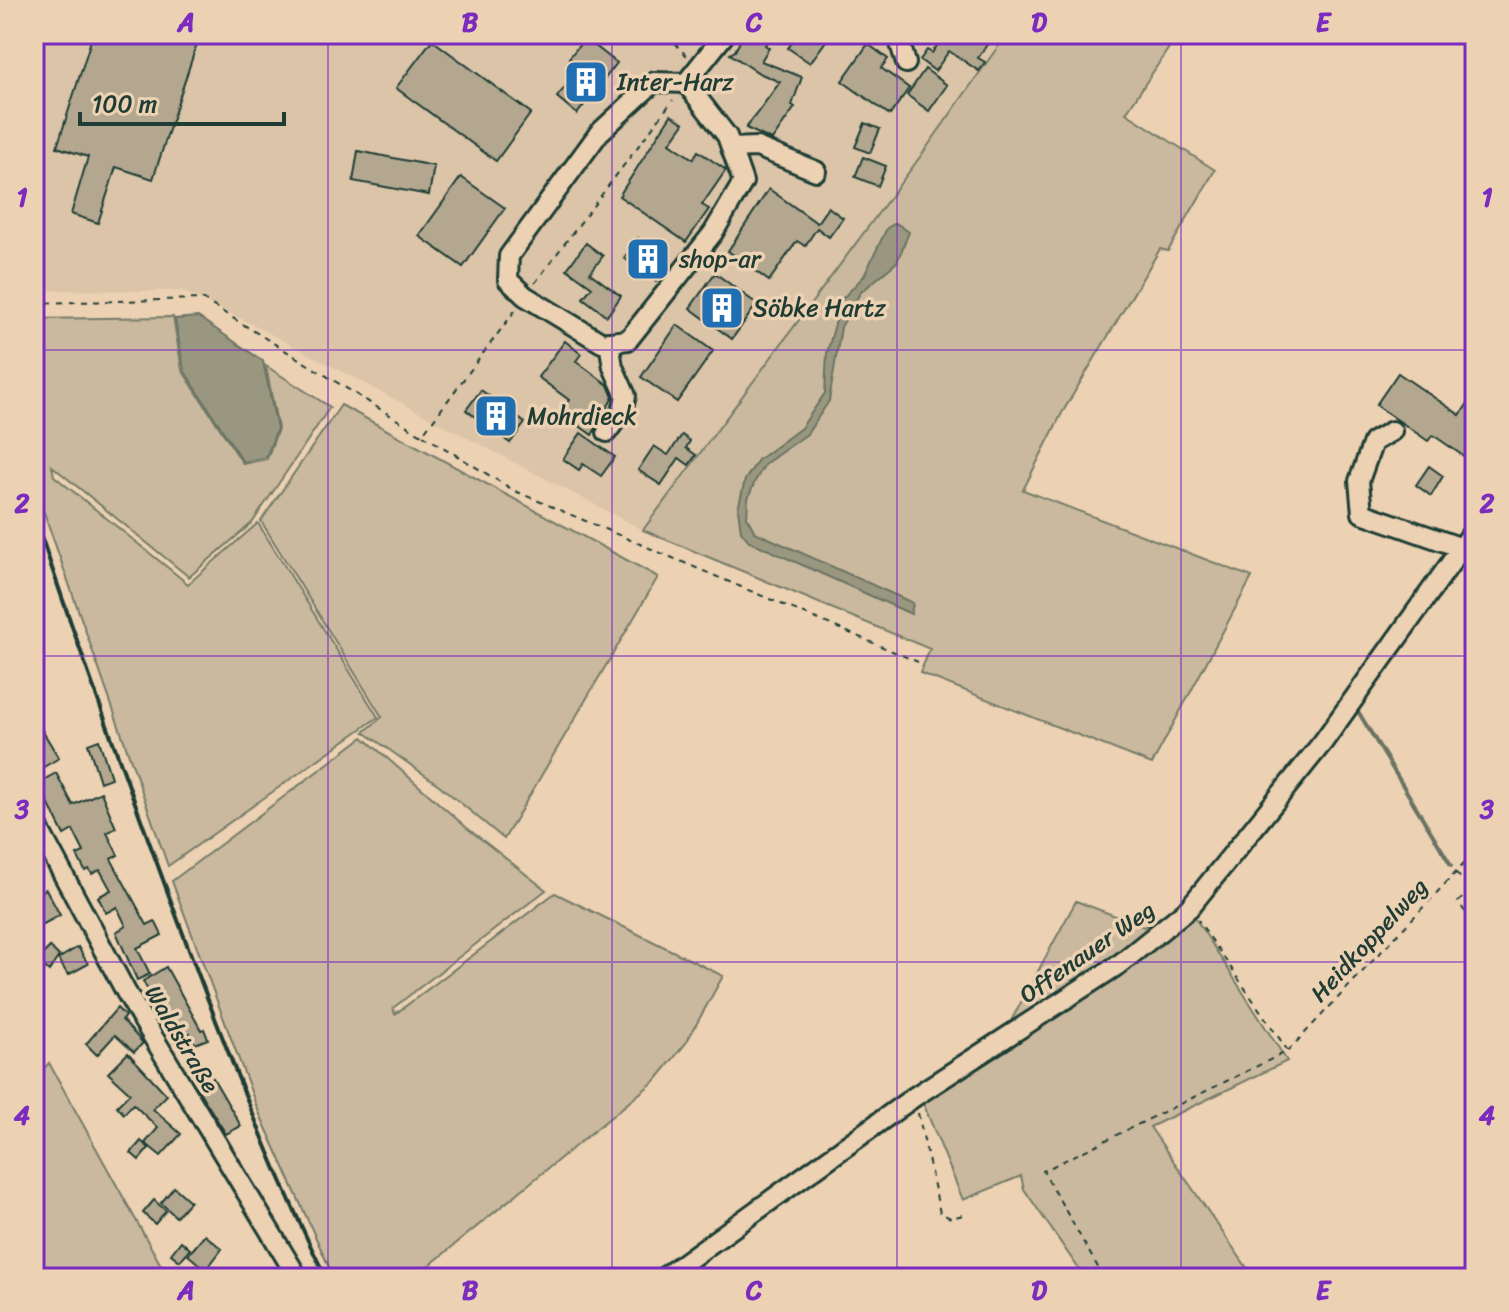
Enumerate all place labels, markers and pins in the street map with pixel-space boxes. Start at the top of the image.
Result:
building icon: Inter-Harz [562,58,610,106]
place label: Inter-Harz [616,61,734,103]
building icon: shop-ar [624,235,672,283]
place label: shop-ar [678,238,763,280]
building icon: Söbke Hartz [698,284,746,332]
place label: Söbke Hartz [753,287,886,329]
building icon: Mohrdieck [472,392,520,440]
place label: Mohrdieck [527,395,637,437]

